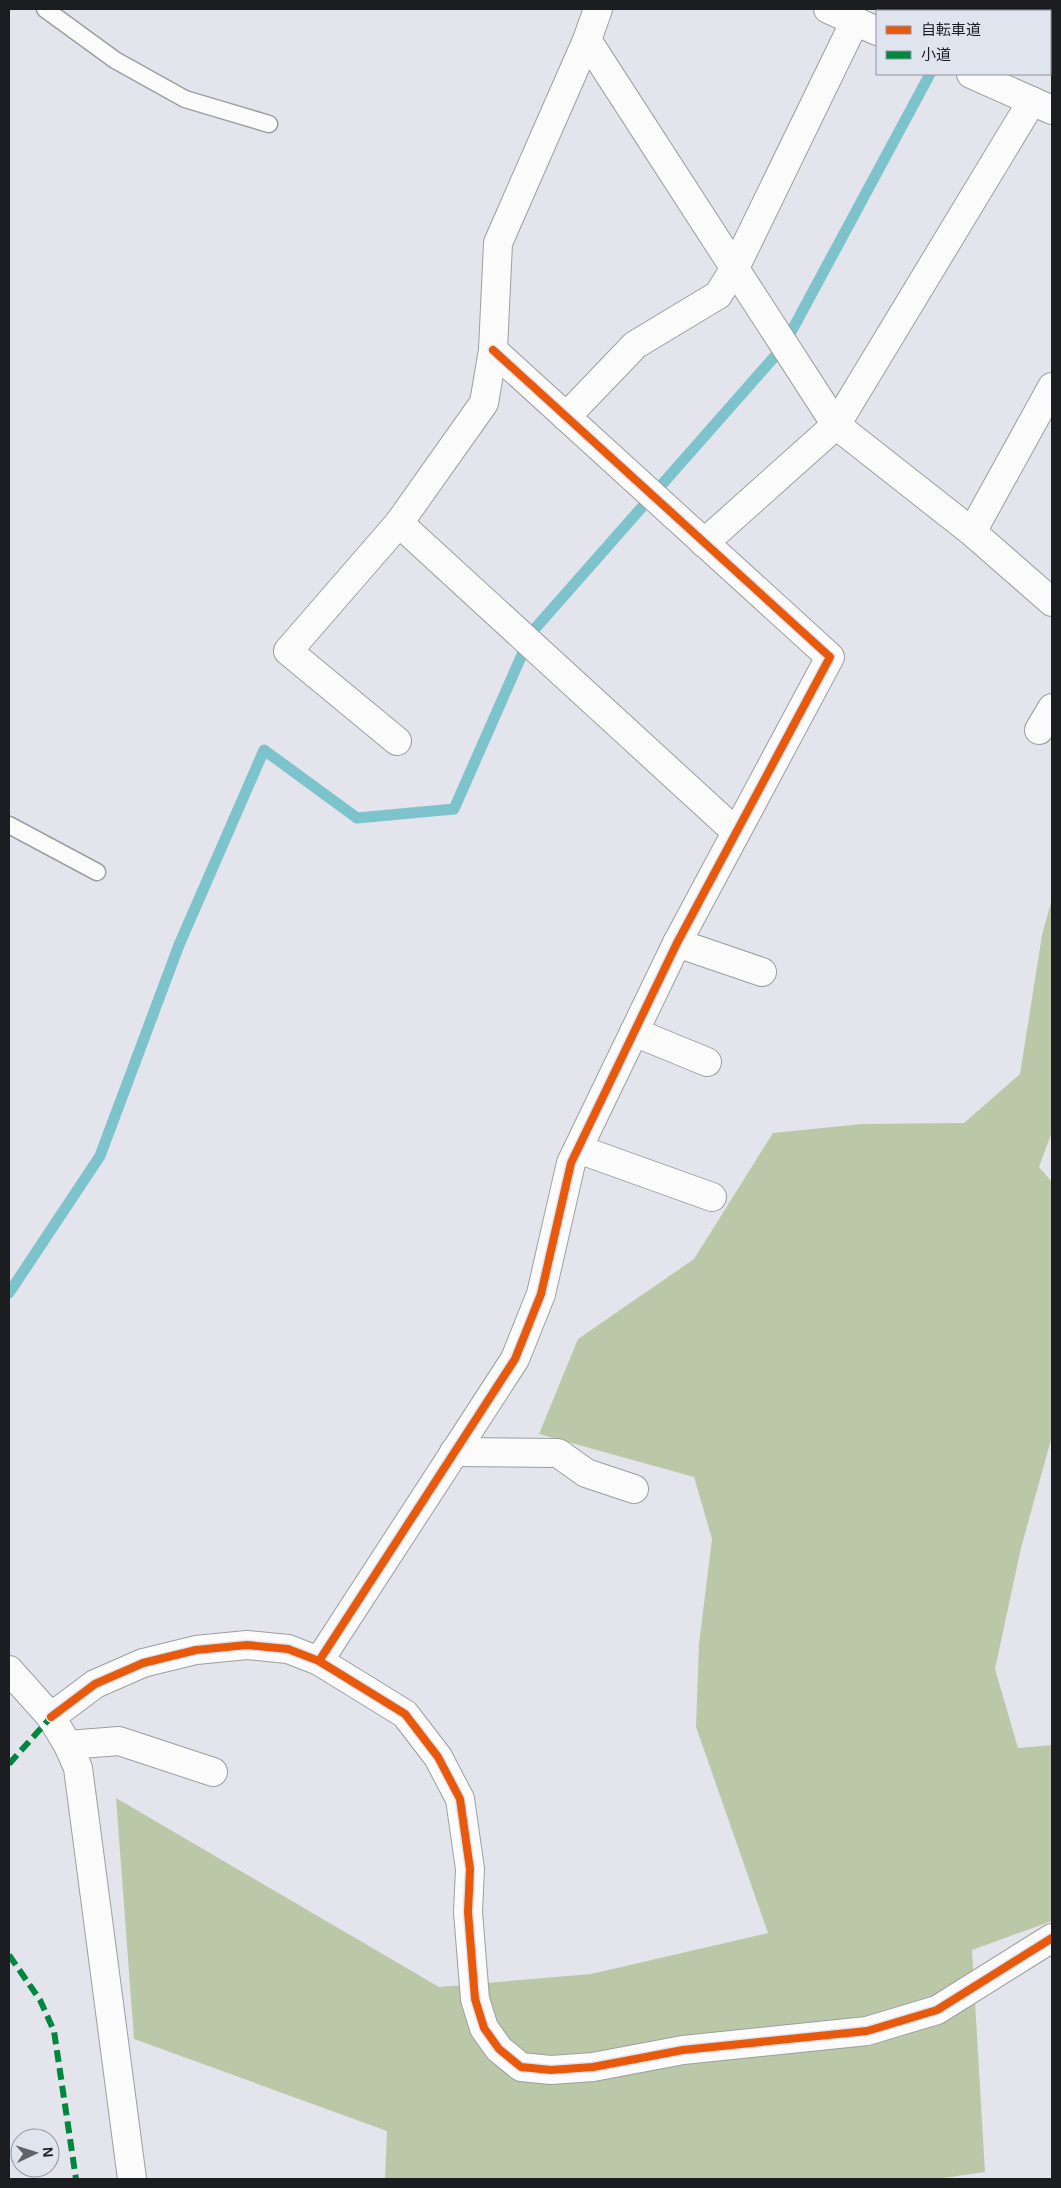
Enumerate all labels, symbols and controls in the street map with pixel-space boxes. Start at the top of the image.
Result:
legend [876,10,1051,75]
text: 自転車道 [921,21,981,38]
text: 小道 [921,46,951,63]
north arrow [10,2128,60,2178]
text: N [40,2146,56,2158]

